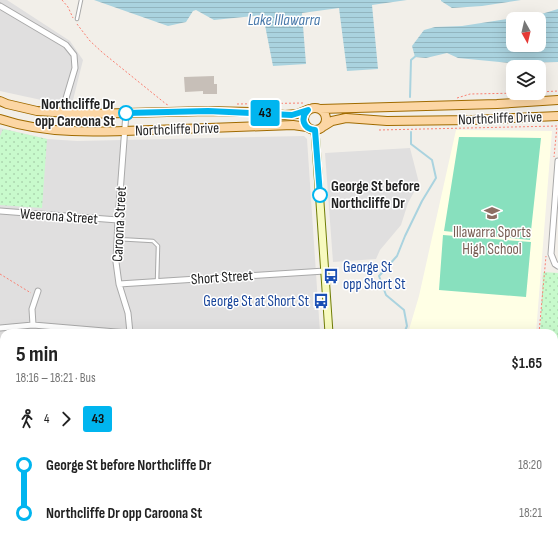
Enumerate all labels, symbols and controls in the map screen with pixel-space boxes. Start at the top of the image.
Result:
water label: Lake Illawarra [248,11,321,30]
north arrow [506,12,546,52]
map controls [506,12,546,100]
button: layers [506,60,546,100]
place label: Northcliffe Dr opp Caroona St [35,95,115,131]
line badge: 43 [247,100,283,126]
text: 43 [259,104,271,121]
marker: Northcliffe Dr opp Caroona St [118,105,134,121]
street label: Northcliffe Drive [458,108,542,129]
street label: Northcliffe Drive [135,119,219,140]
place label: George St before Northcliffe Dr [331,177,420,213]
street label: Caroona Street [108,185,131,262]
marker: George St before Northcliffe Dr [312,187,328,203]
street label: Weerona Street [19,204,99,229]
school or university icon: Illawarra Sports High School [483,204,501,222]
place label: Illawarra Sports High School [453,223,531,259]
place label: George St opp Short St [343,258,406,294]
street label: Short Street [190,266,254,289]
bus stop icon: George St opp Short St [322,267,340,285]
place label: George St at Short St [203,292,309,311]
bus stop icon: George St at Short St [312,292,330,310]
text: 5 min [16,341,58,368]
text: $1.65 [511,354,542,373]
text: 18:16 – 18:21 · Bus [16,370,96,386]
icon: walk [16,408,38,430]
icon: forward [55,408,77,430]
text: 43 [91,410,104,427]
text: 4 [44,411,49,427]
text: George St before Northcliffe Dr [46,456,211,475]
text: 18:20 [518,457,542,473]
text: Northcliffe Dr opp Caroona St [46,504,202,523]
text: 18:21 [519,505,542,521]

